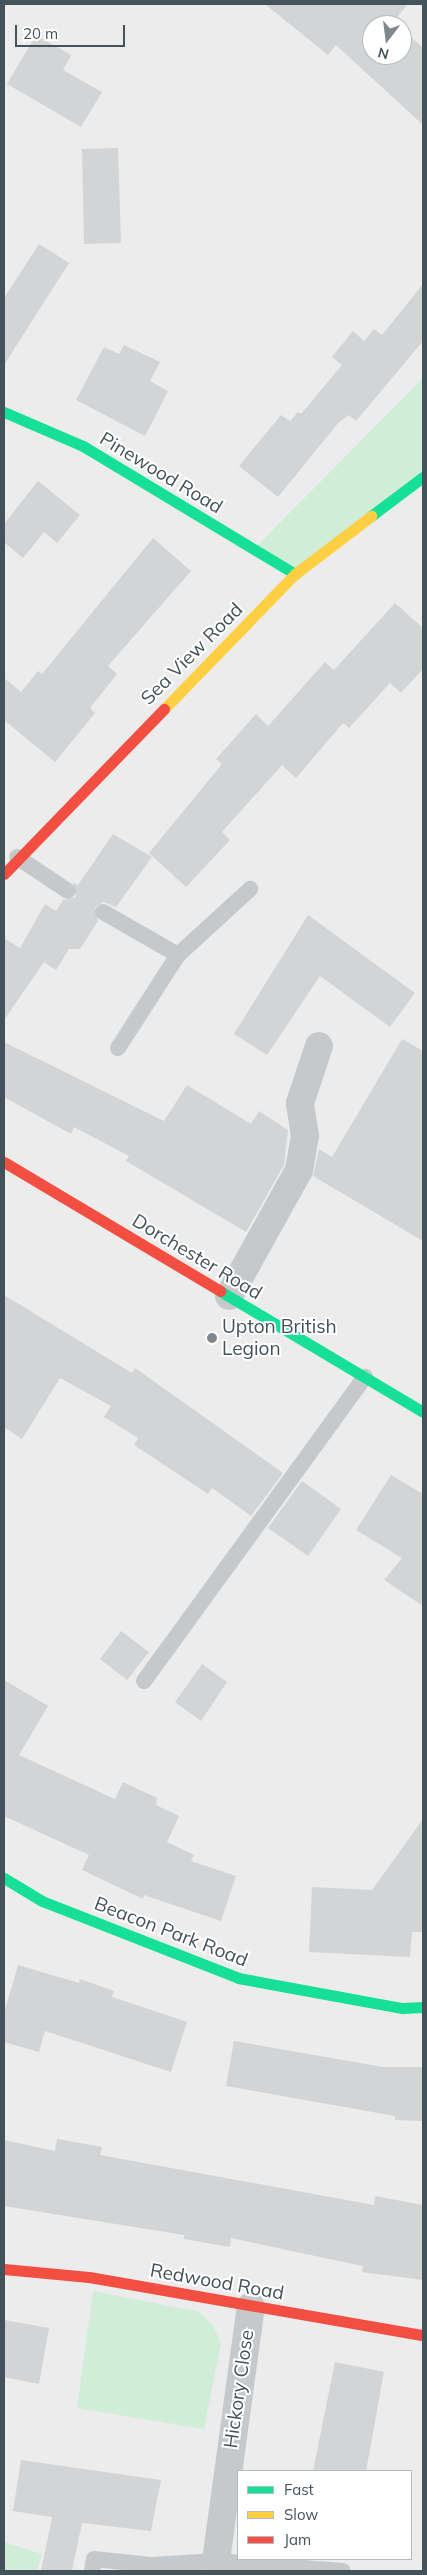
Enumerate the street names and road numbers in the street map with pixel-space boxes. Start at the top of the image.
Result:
street label: Pinewood Road [95,427,227,519]
street label: Sea View Road [136,598,248,710]
street label: Dorchester Road [128,1209,266,1305]
street label: Beacon Park Road [91,1892,251,1972]
street label: Redwood Road [148,2259,286,2305]
street label: Hickory Close [219,2328,259,2450]

